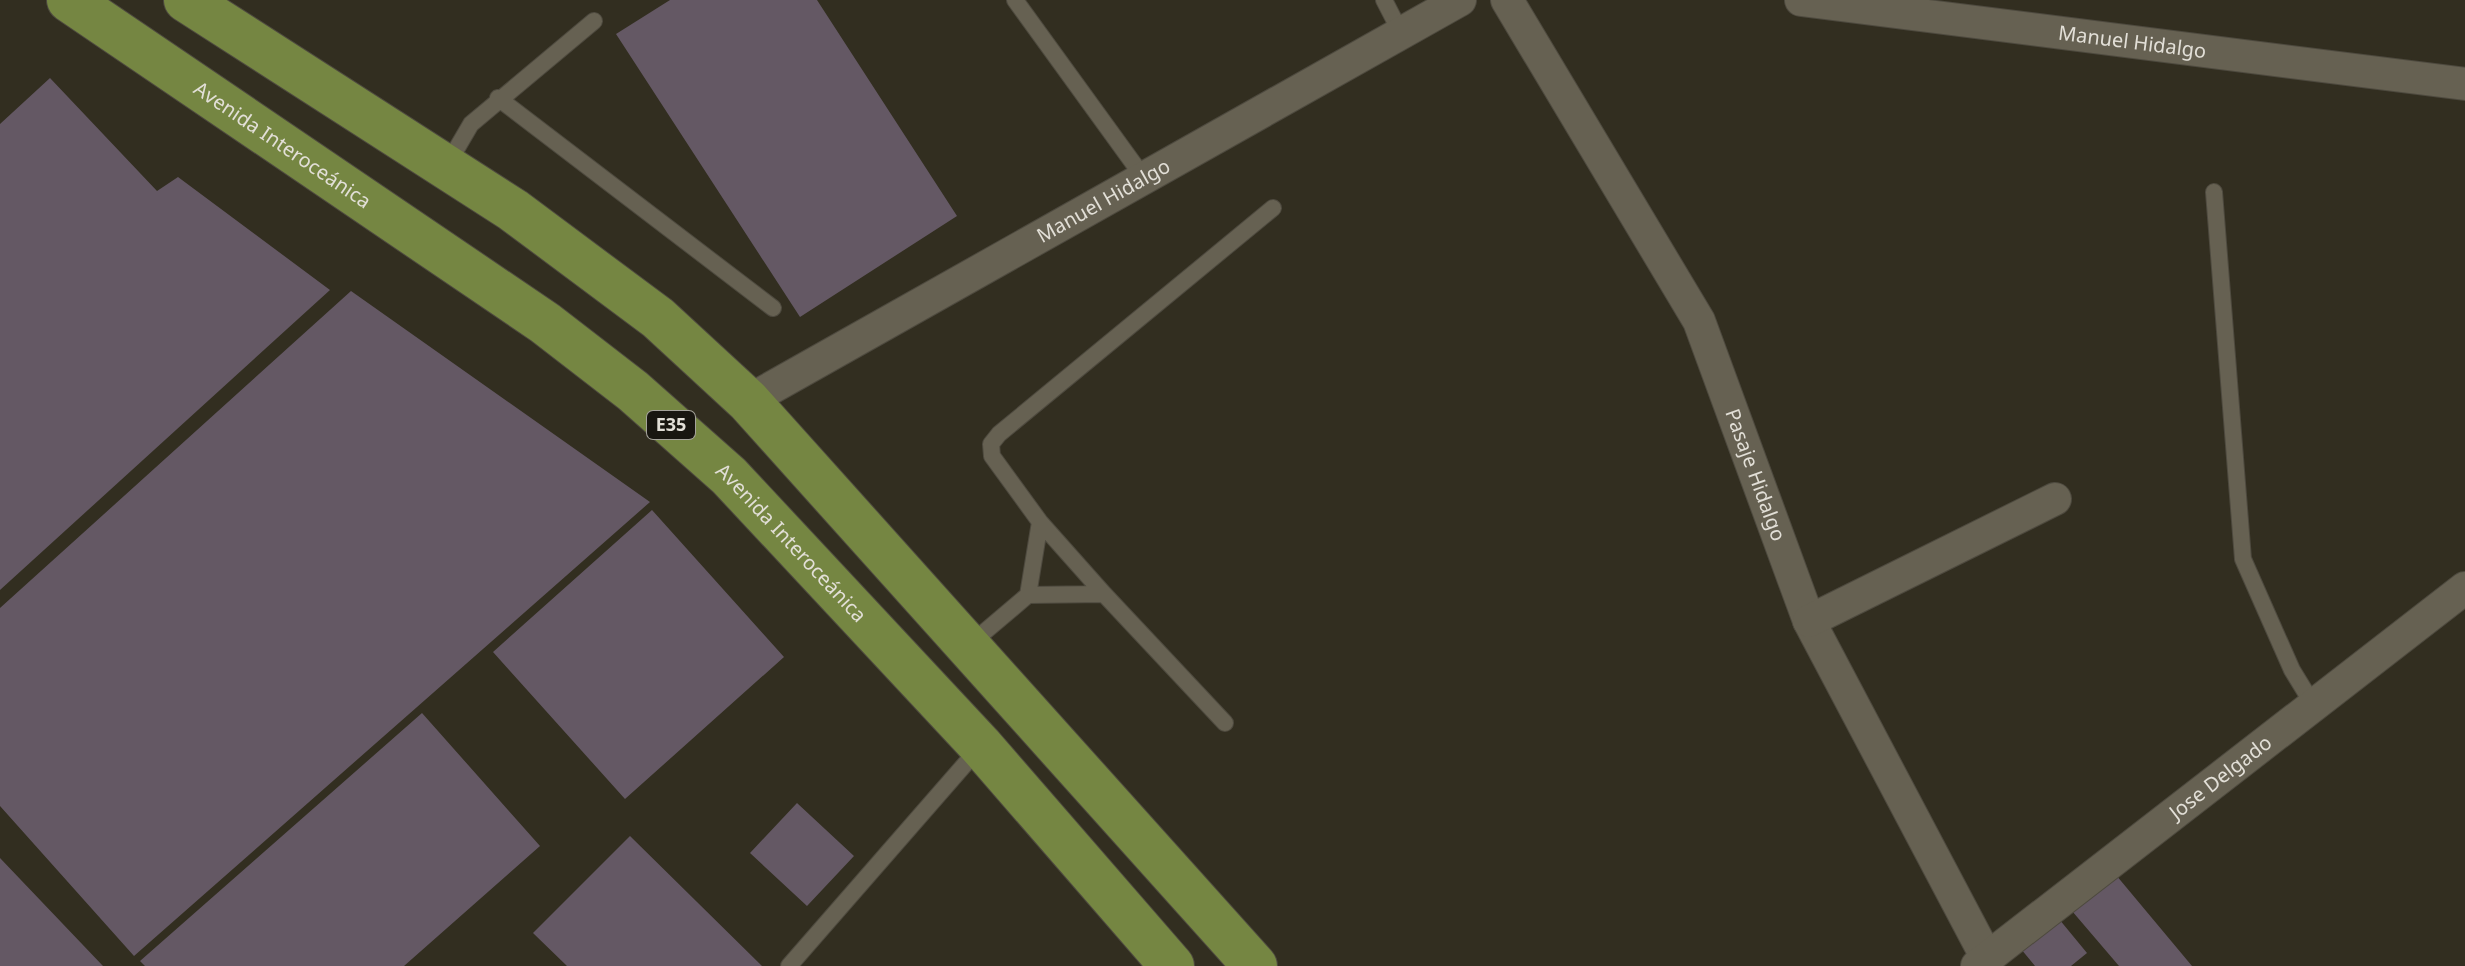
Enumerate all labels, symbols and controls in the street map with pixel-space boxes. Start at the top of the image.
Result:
street label: Manuel Hidalgo [2057,19,2208,64]
street label: Avenida Interoceánica [189,75,377,214]
street label: Manuel Hidalgo [1032,152,1175,249]
street label: Pasaje Hidalgo [1719,405,1793,545]
road number: E35 [647,411,695,439]
street label: Avenida Interoceánica [711,457,873,628]
street label: Jose Delgado [2162,729,2277,826]

